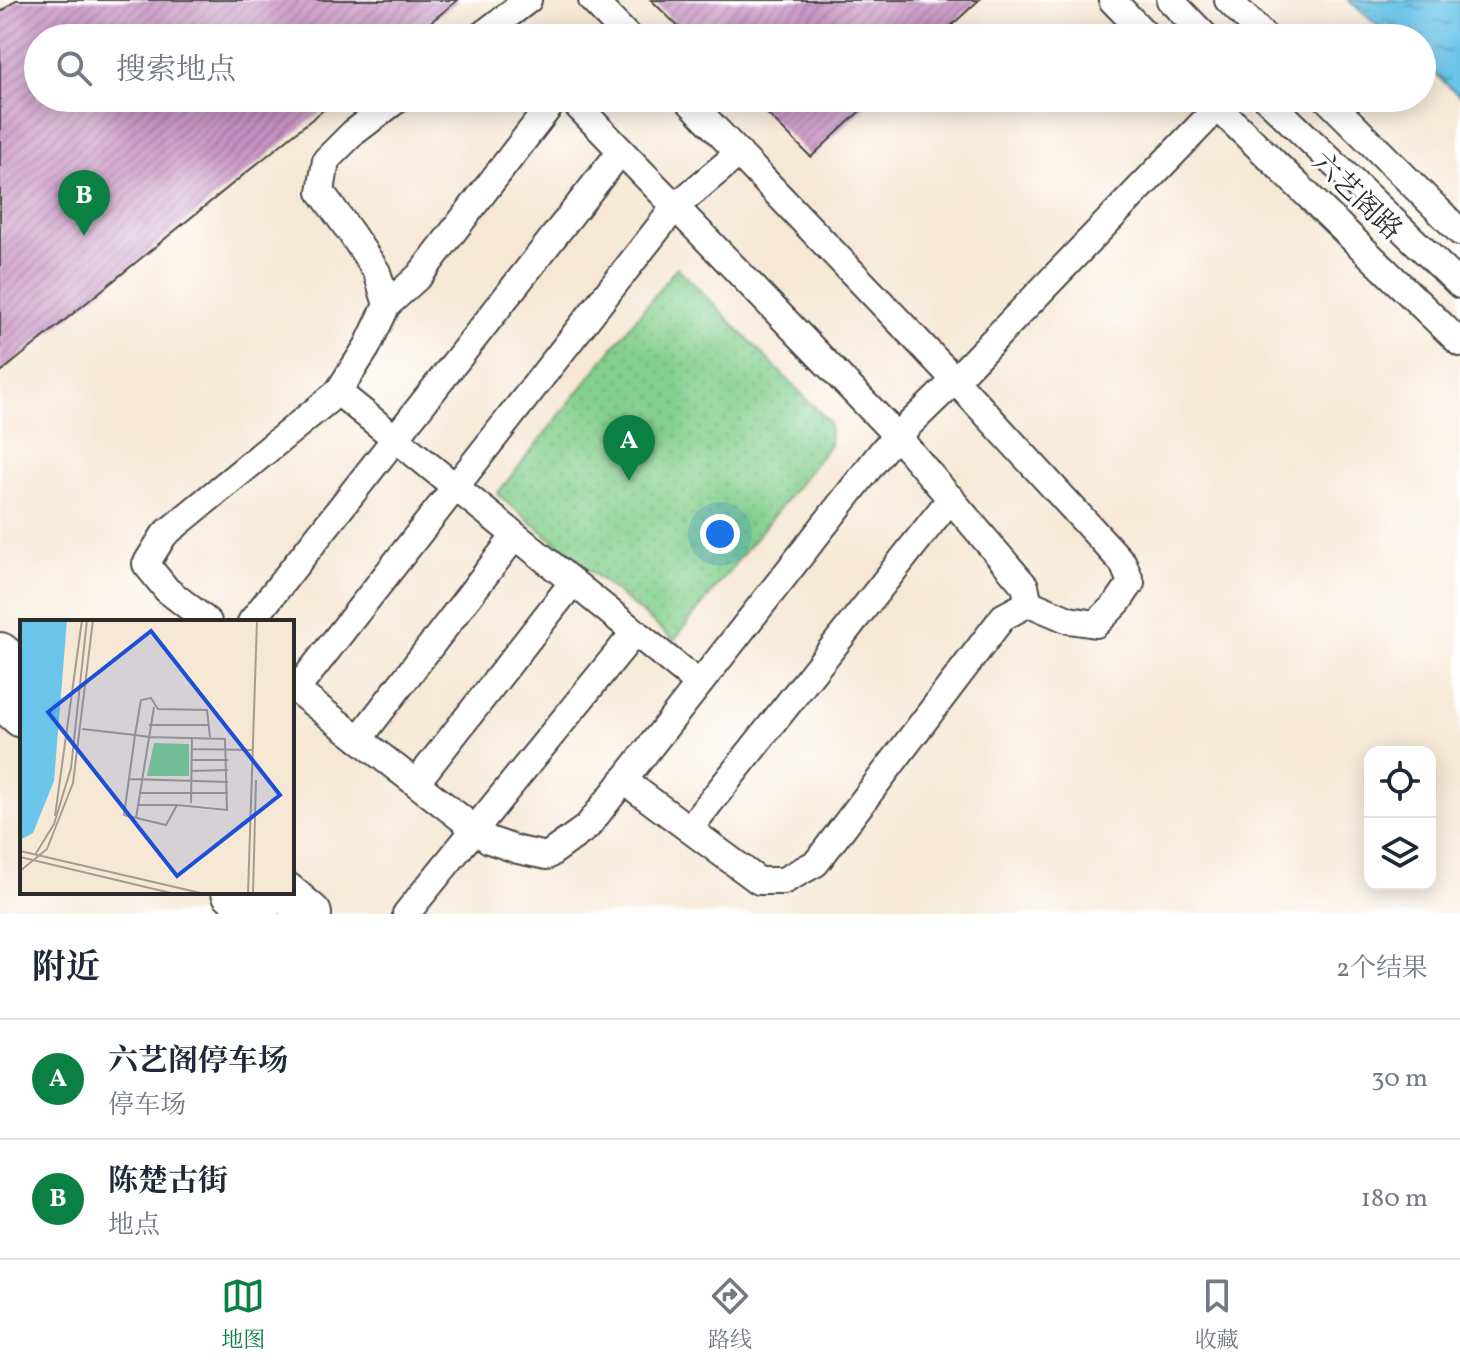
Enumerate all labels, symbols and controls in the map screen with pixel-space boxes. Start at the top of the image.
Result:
search box [24,24,1436,112]
icon: search [52,46,96,90]
text: 搜索地点 [116,50,236,92]
street label: 六艺阁路 [1302,144,1410,250]
pin: B [58,170,110,236]
pin: A [603,415,655,481]
your location [700,514,740,554]
inset map [20,620,294,894]
map controls [1364,746,1436,890]
button: locate [1364,746,1436,818]
button: layers [1364,818,1436,890]
text: 附近 [32,946,100,993]
text: 2个结果 [1336,951,1428,987]
text: 六艺阁停车场 [108,1041,288,1083]
text: A [49,1061,67,1097]
text: 30 m [1371,1061,1428,1097]
text: 停车场 [108,1088,186,1124]
text: 陈楚古街 [108,1161,228,1203]
text: B [49,1181,67,1217]
text: 180 m [1361,1181,1428,1217]
text: 地点 [108,1208,160,1244]
tab: 地图 [221,1274,265,1357]
tab: 路线 [708,1274,752,1357]
tab: 收藏 [1195,1274,1239,1357]

